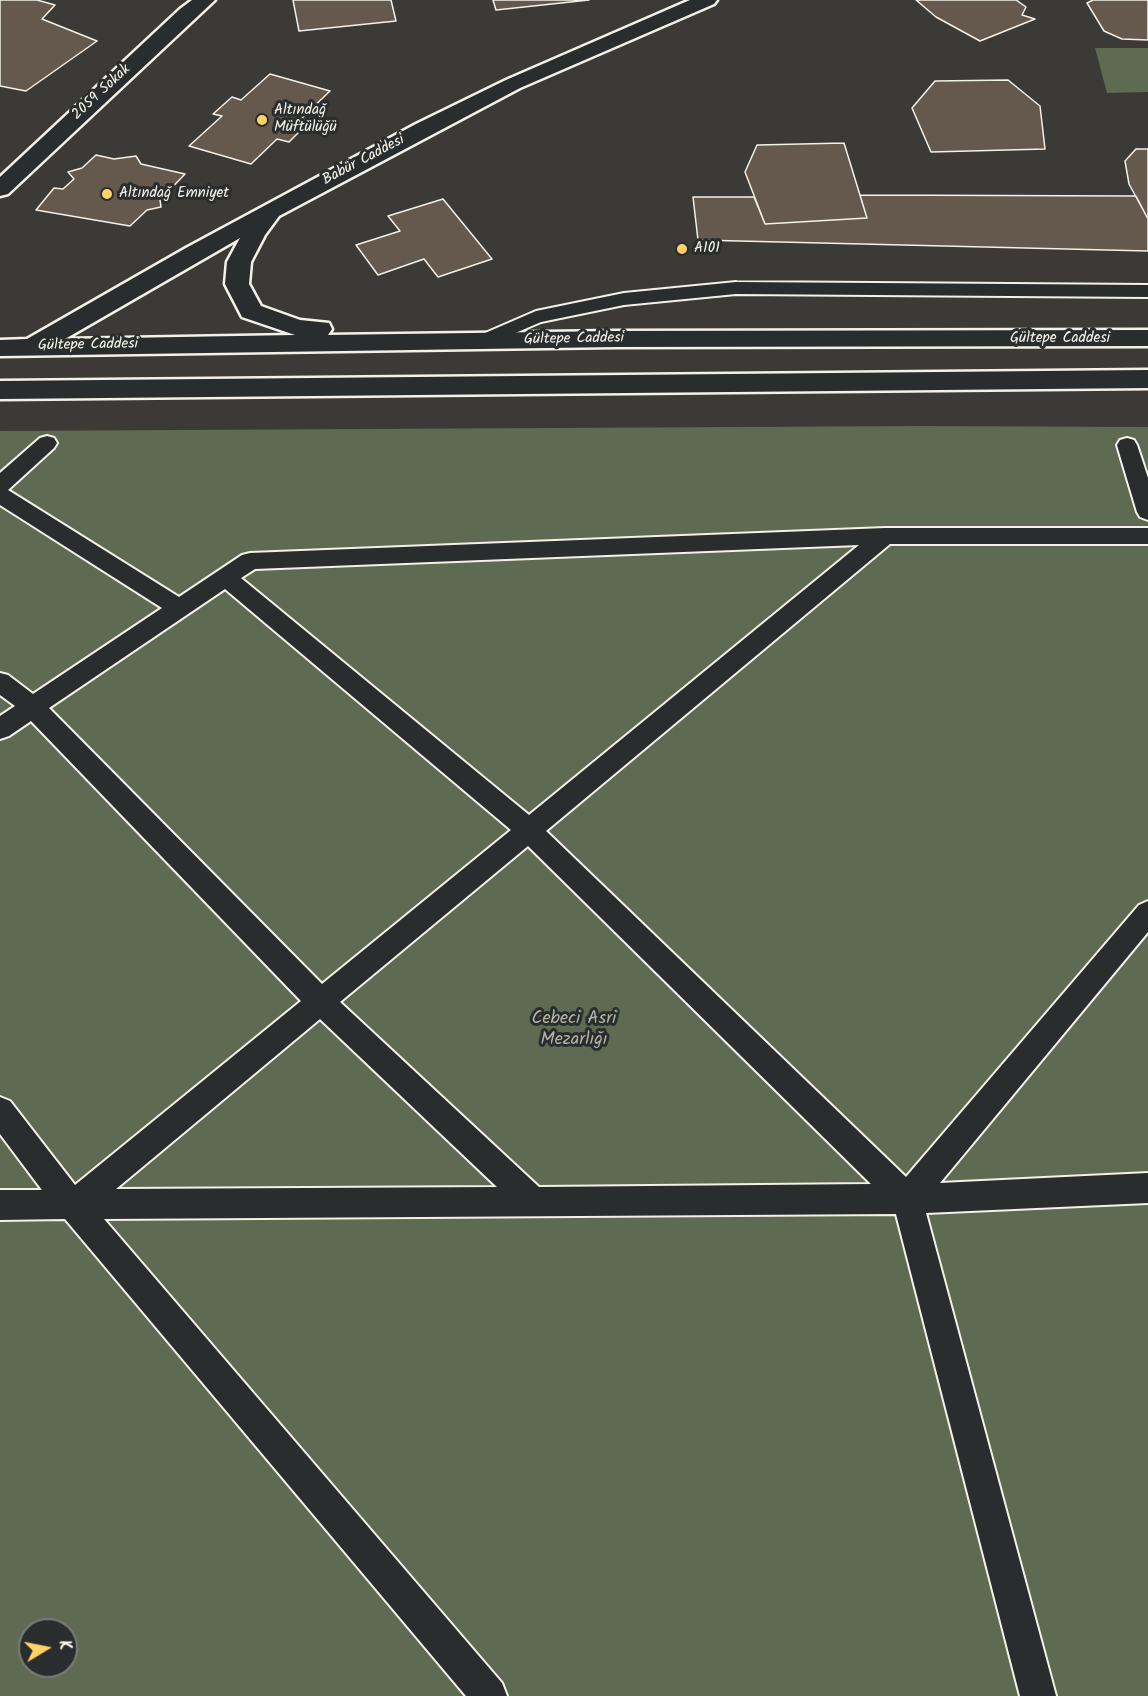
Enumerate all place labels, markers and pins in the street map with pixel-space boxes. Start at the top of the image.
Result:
place label: Altındağ Müftülüğü [274,102,337,137]
marker: Altındağ Müftülüğü [255,113,269,127]
place label: Altındağ Emniyet [119,185,229,203]
marker: Altındağ Emniyet [100,187,114,201]
place label: A101 [694,240,720,258]
marker: A101 [675,242,689,256]

